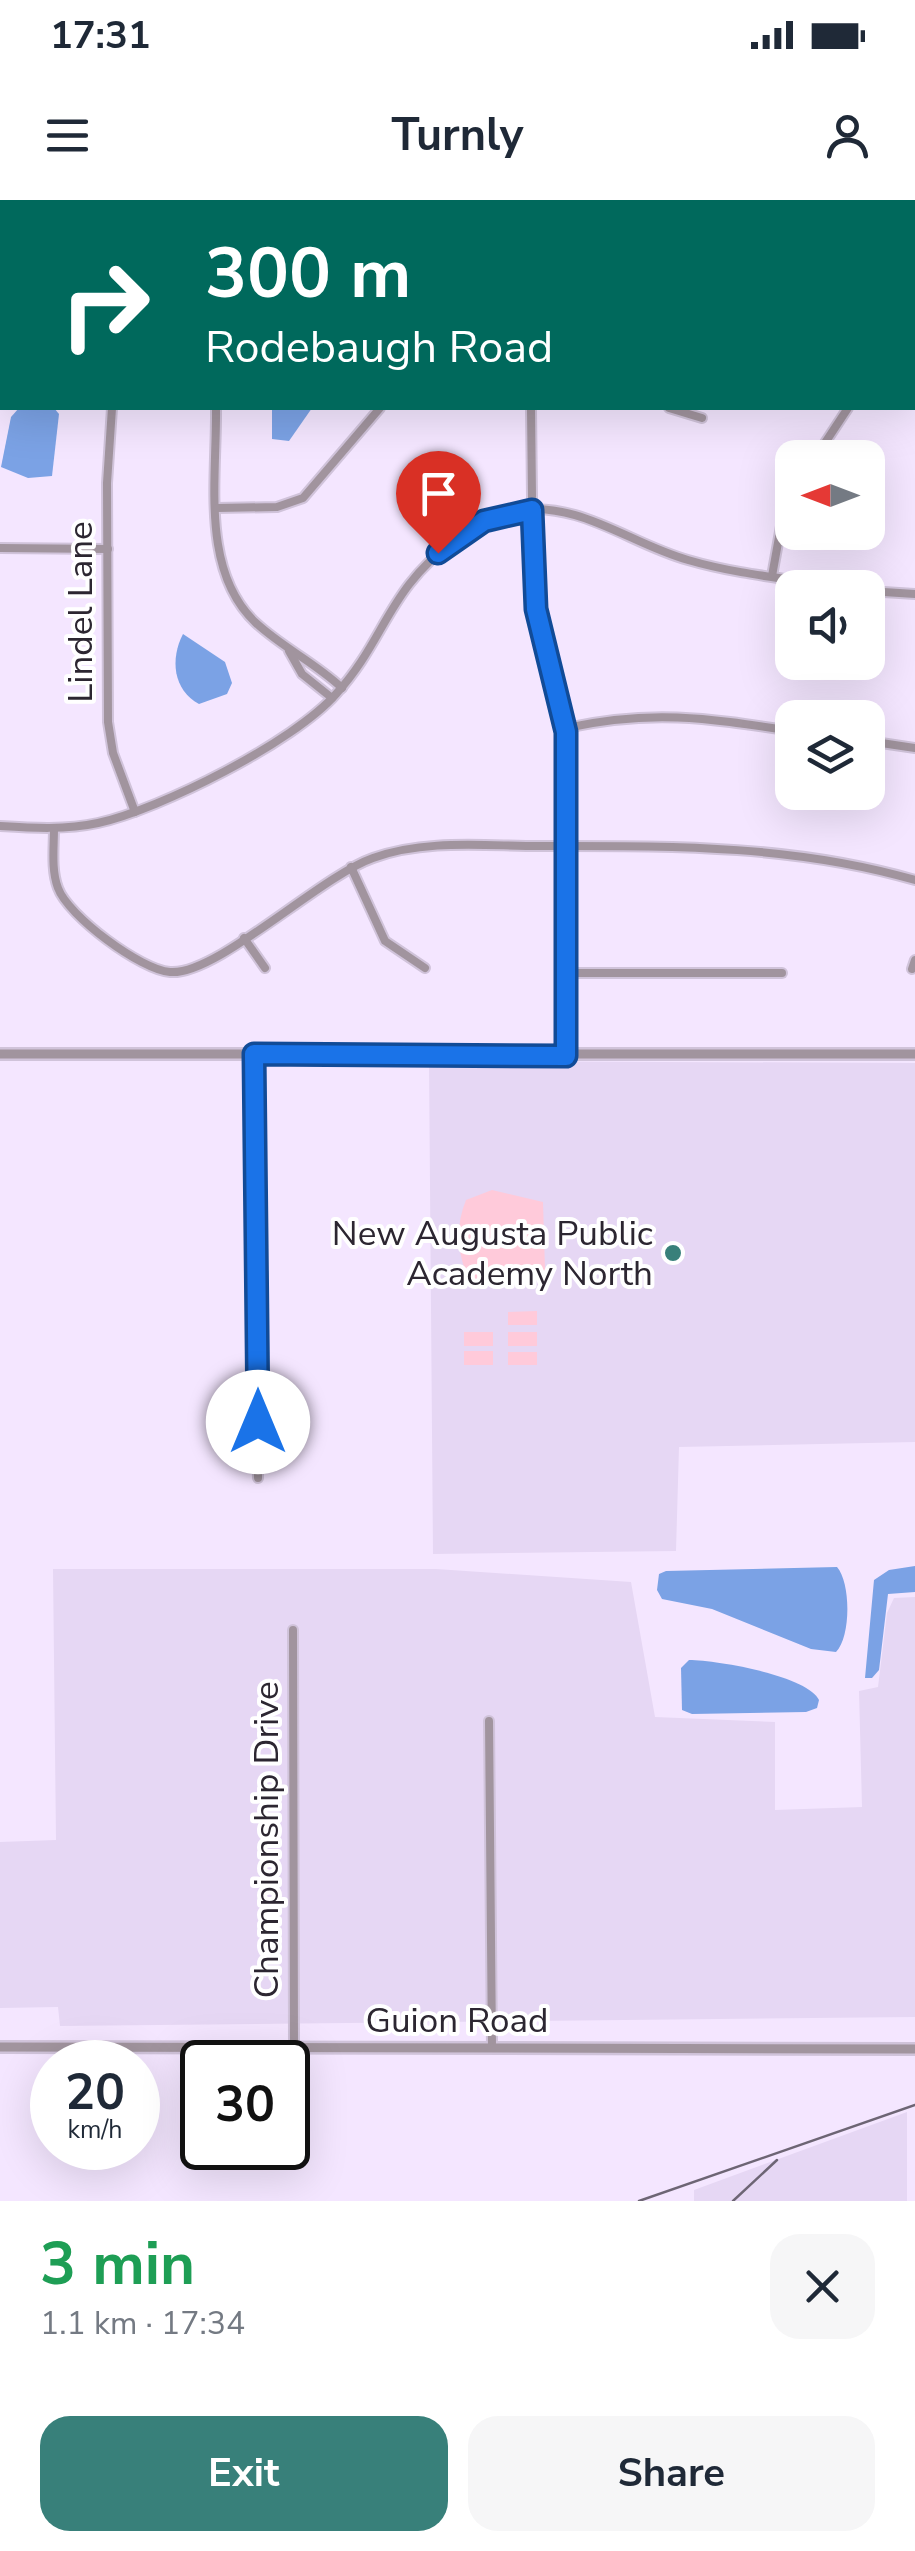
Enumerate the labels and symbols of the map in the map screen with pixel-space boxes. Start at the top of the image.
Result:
north arrow [775,440,885,550]
pin [396,451,481,554]
street label: Lindel Lane [57,521,104,703]
place label: New Augusta Public Academy North [332,1210,653,1297]
marker: New Augusta Public Academy North [662,1242,684,1264]
position arrow [206,1370,310,1474]
street label: Championship Drive [243,1681,290,1999]
street label: Guion Road [366,1997,548,2044]
speed limit sign: 30 [180,2040,310,2170]

